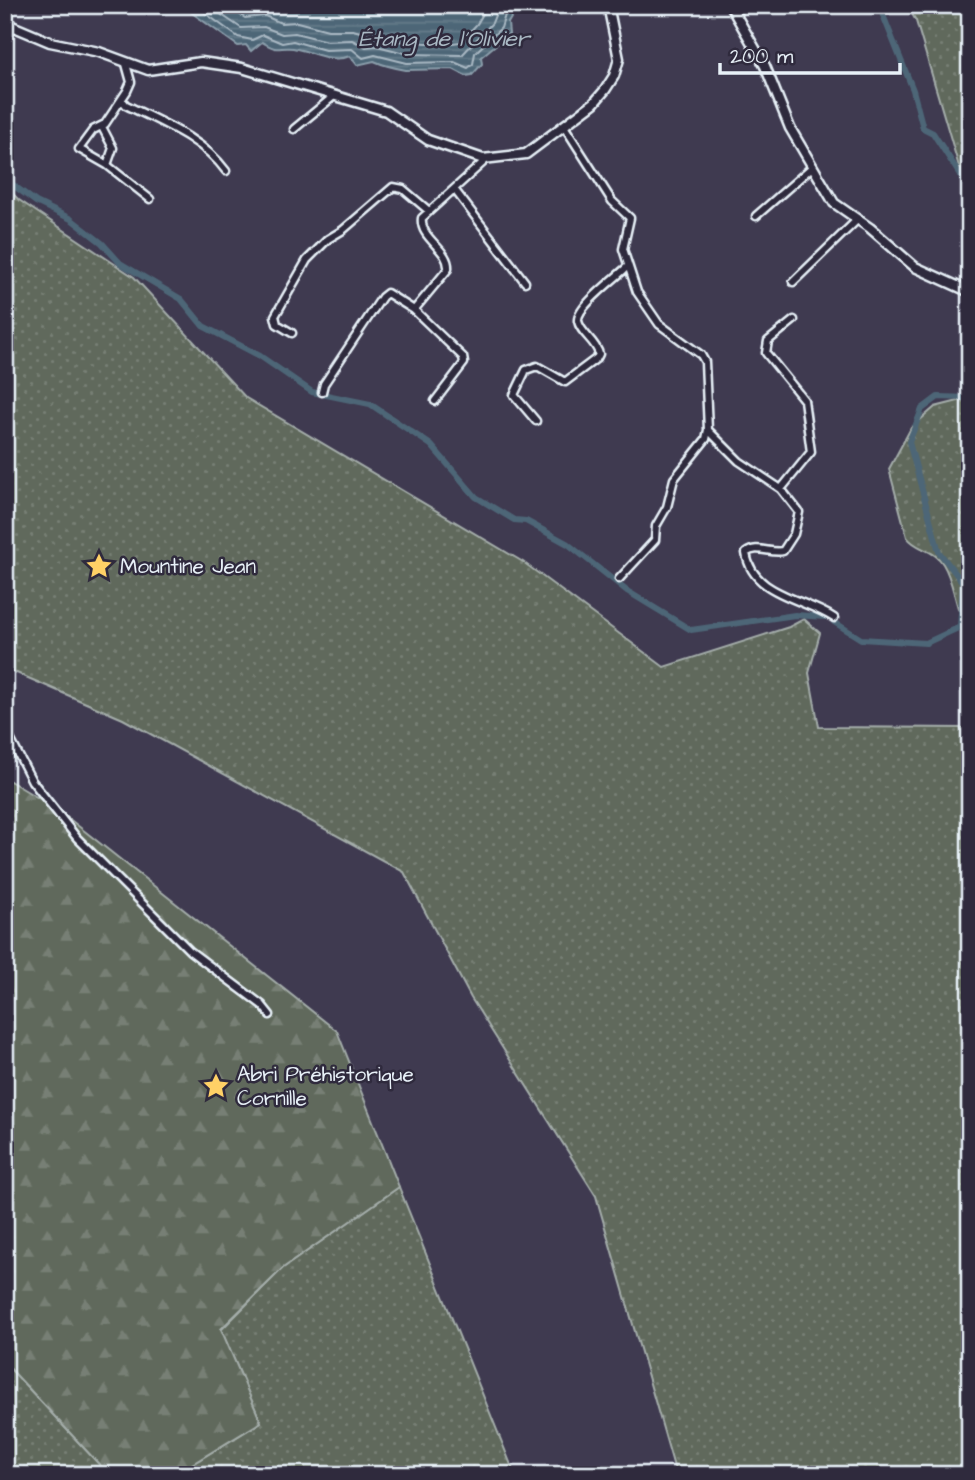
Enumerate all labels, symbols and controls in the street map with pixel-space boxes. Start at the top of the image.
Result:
water label: Étang de l'Olivier [358,23,532,56]
scale bar [720,32,900,76]
text: 200 m [730,42,794,71]
place icon: Mountine Jean [84,551,114,581]
place label: Mountine Jean [120,552,256,581]
place label: Abri Préhistorique Cornille [237,1060,414,1113]
place icon: Abri Préhistorique Cornille [201,1071,231,1101]

